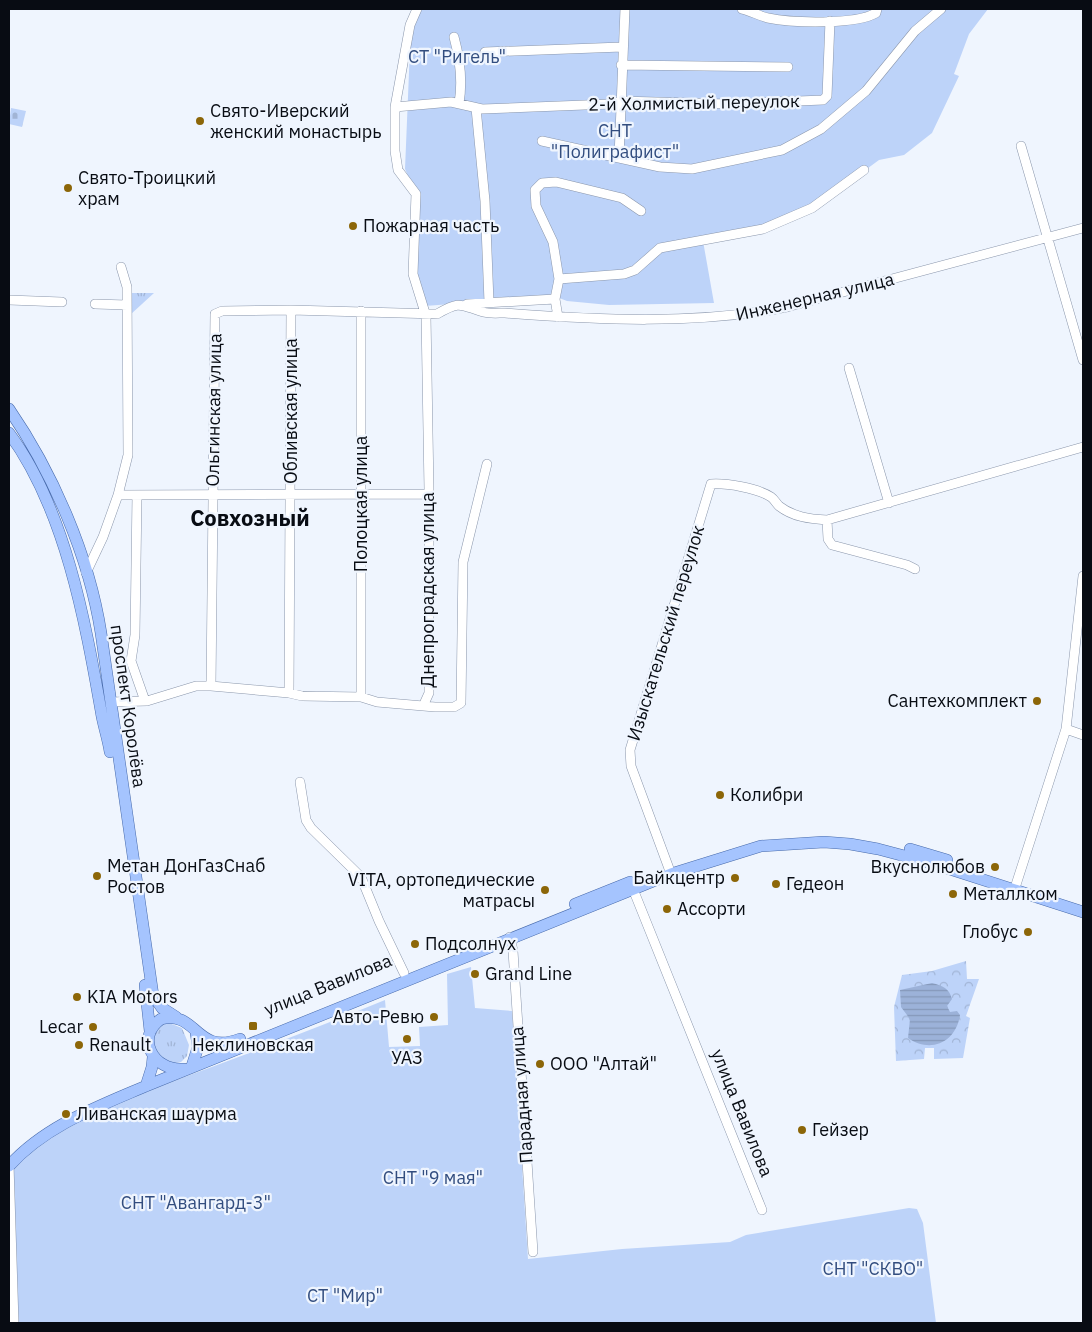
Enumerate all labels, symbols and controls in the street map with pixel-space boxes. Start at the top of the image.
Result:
park label: СТ "Ригель" [408,45,506,68]
street label: 2-й Холмистый переулок [588,89,800,116]
place label: Свято-Иверский женский монастырь [210,99,382,143]
marker: Свято-Иверский женский монастырь [194,115,206,127]
park label: СНТ "Полиграфист" [551,119,679,163]
place label: Свято-Троицкий храм [78,166,216,210]
marker: Свято-Троицкий храм [62,182,74,194]
place label: Пожарная часть [363,214,499,237]
marker: Пожарная часть [347,220,359,232]
street label: Инженерная улица [734,267,897,326]
street label: Ольгинская улица [201,333,226,487]
street label: Обливская улица [279,338,302,484]
street label: Полоцкая улица [349,435,372,572]
street label: Днепроградская улица [416,492,439,688]
district label: Совхозный [190,503,310,532]
street label: Изыскательский переулок [622,522,709,743]
street label: проспект Королёва [106,623,151,789]
place label: Сантехкомплект [888,689,1027,712]
marker: Сантехкомплект [1031,695,1043,707]
place label: Колибри [730,783,803,806]
marker: Колибри [714,789,726,801]
place label: Метан ДонГазСнаб Ростов [107,854,265,898]
place label: Вкуснолюбов [870,855,985,878]
marker: Вкуснолюбов [989,861,1001,873]
place label: Байкцентр [633,866,725,889]
place label: VITA, ортопедические матрасы [348,868,535,912]
marker: Метан ДонГазСнаб Ростов [91,870,103,882]
marker: Байкцентр [729,872,741,884]
place label: Гедеон [786,872,844,895]
marker: Гедеон [770,878,782,890]
place label: Металлком [963,882,1058,905]
marker: VITA, ортопедические матрасы [539,884,551,896]
marker: Металлком [947,888,959,900]
place label: Ассорти [677,897,746,920]
marker: Ассорти [661,903,673,915]
place label: Глобус [962,920,1018,943]
marker: Глобус [1022,926,1034,938]
place label: Подсолнух [425,932,516,955]
marker: Подсолнух [409,938,421,950]
street label: улица Вавилова [260,948,395,1021]
place label: Grand Line [485,962,572,985]
marker: Grand Line [469,968,481,980]
place label: KIA Motors [87,985,178,1008]
marker: KIA Motors [71,991,83,1003]
place label: Авто-Ревю [332,1005,424,1028]
marker: Авто-Ревю [428,1011,440,1023]
place label: Lecar [39,1015,83,1038]
marker: Неклиновская [247,1020,259,1032]
marker: Lecar [87,1021,99,1033]
street label: Парадная улица [505,1025,538,1164]
place label: Renault [89,1033,151,1056]
place label: Неклиновская [192,1033,314,1056]
marker: УАЗ [401,1033,413,1045]
marker: Renault [73,1039,85,1051]
street label: улица Вавилова [706,1045,779,1180]
place label: УАЗ [391,1046,423,1069]
place label: ООО "Алтай" [550,1052,657,1075]
marker: ООО "Алтай" [534,1058,546,1070]
place label: Ливанская шаурма [76,1102,237,1125]
marker: Ливанская шаурма [60,1108,72,1120]
place label: Гейзер [812,1118,869,1141]
marker: Гейзер [796,1124,808,1136]
park label: СНТ "9 мая" [383,1166,483,1189]
park label: СНТ "Авангард-3" [121,1191,271,1214]
park label: СНТ "СКВО" [823,1257,923,1280]
park label: СТ "Мир" [307,1284,383,1307]

